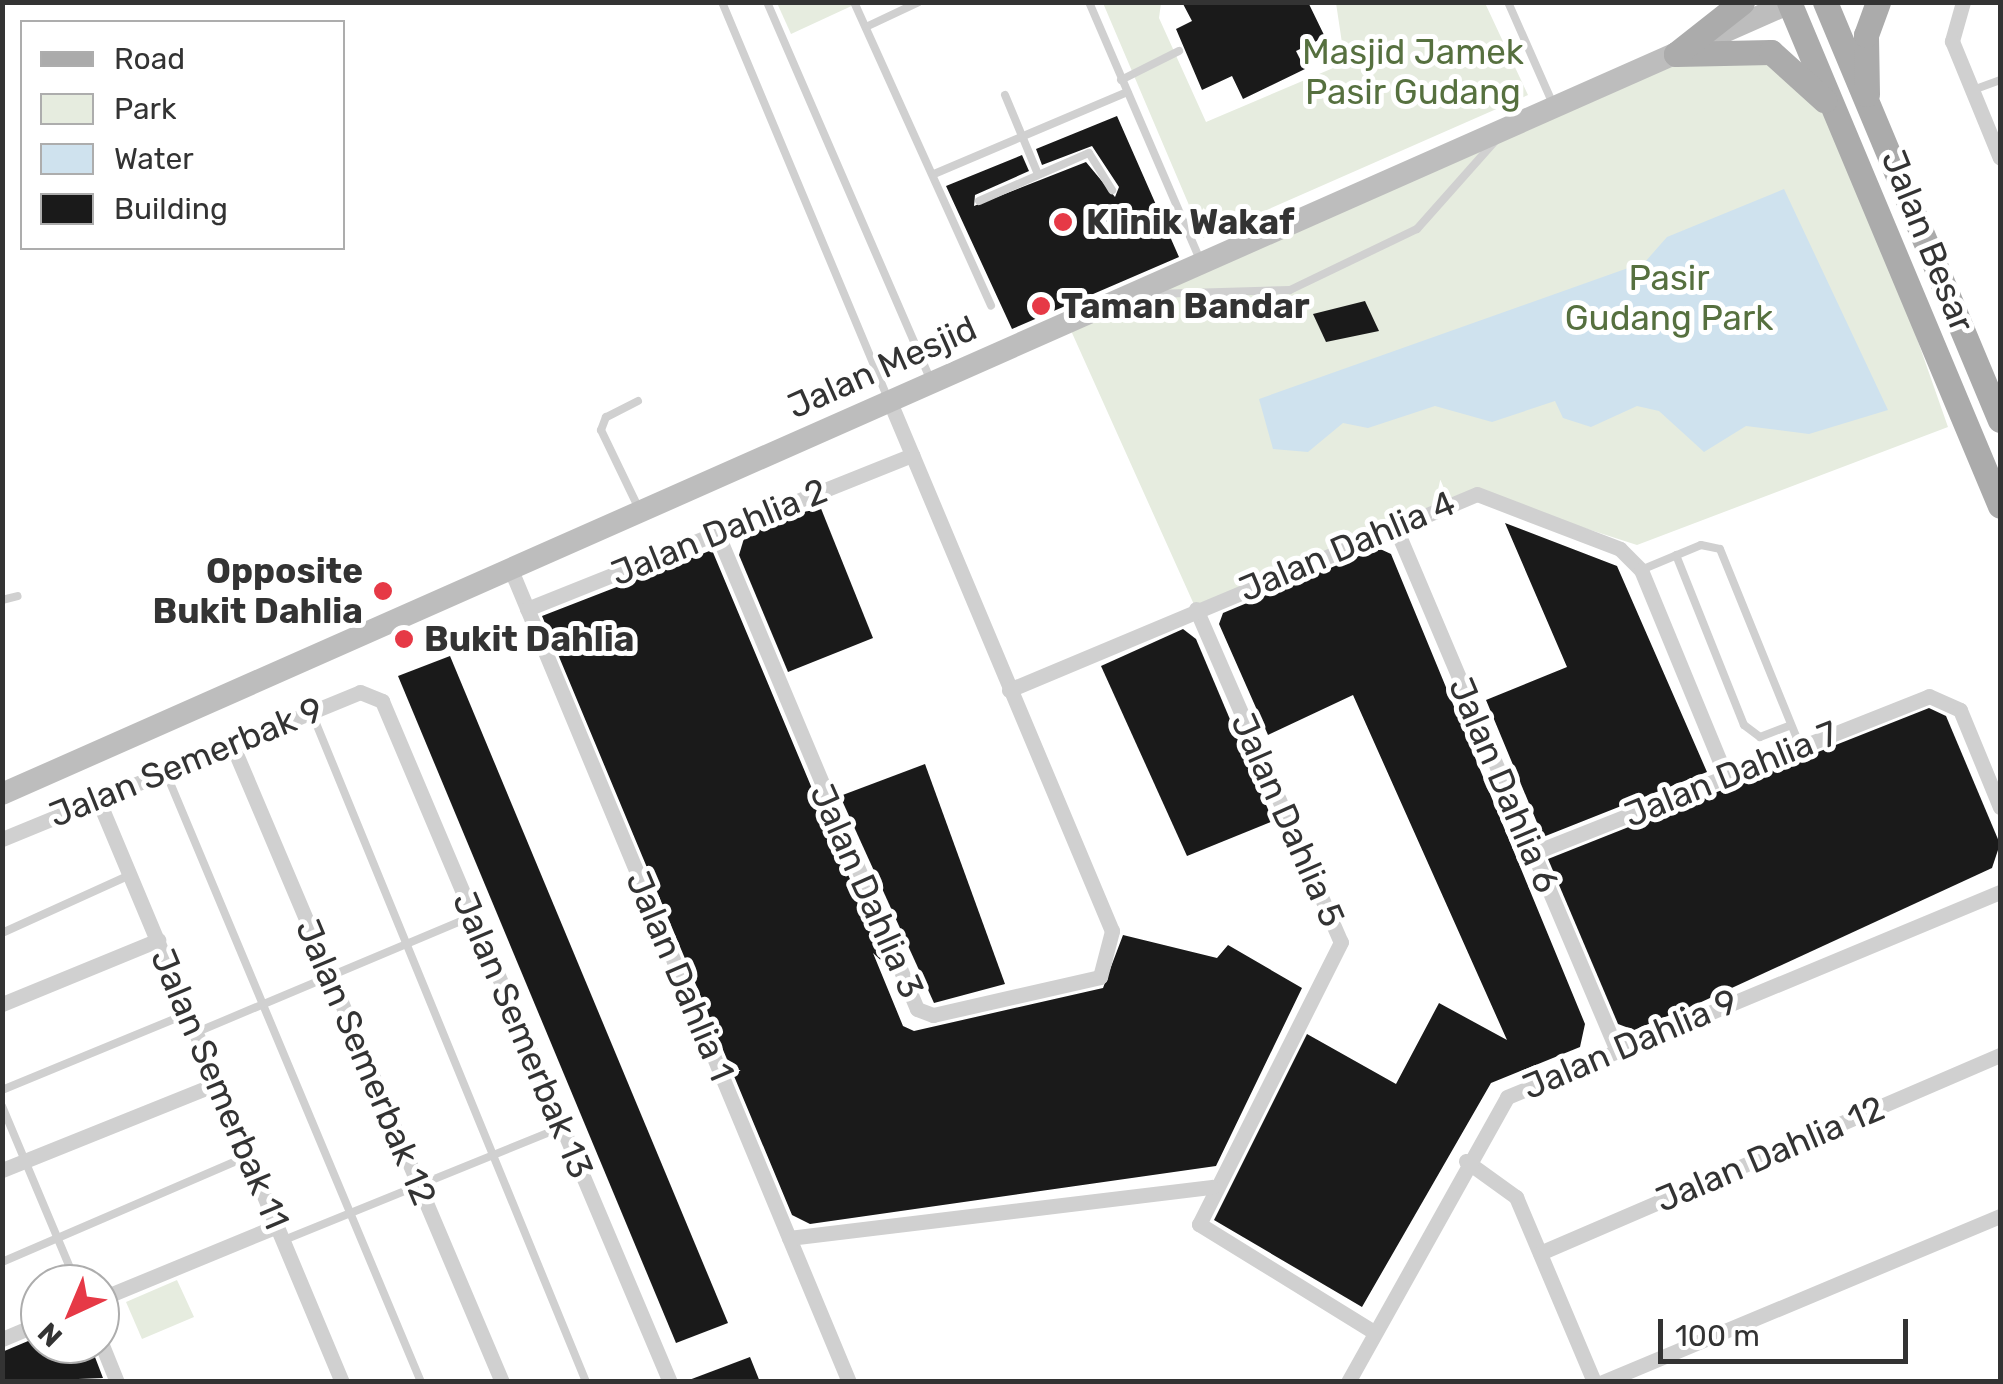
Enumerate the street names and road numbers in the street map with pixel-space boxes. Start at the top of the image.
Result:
street label: Jalan Besar [1872,144,1984,338]
street label: Jalan Mesjid [781,307,983,427]
street label: Jalan Dahlia 2 [605,470,833,594]
street label: Jalan Dahlia 4 [1233,482,1461,610]
street label: Jalan Dahlia 6 [1440,671,1568,899]
street label: Jalan Semerbak 9 [43,688,329,836]
street label: Jalan Dahlia 5 [1222,707,1354,933]
street label: Jalan Dahlia 7 [1618,712,1844,836]
street label: Jalan Dahlia 3 [801,778,933,1004]
street label: Jalan Dahlia 1 [617,865,743,1087]
street label: Jalan Semerbak 13 [444,885,602,1185]
street label: Jalan Semerbak 12 [287,913,445,1211]
street label: Jalan Semerbak 11 [142,942,298,1236]
street label: Jalan Dahlia 9 [1516,980,1744,1108]
street label: Jalan Dahlia 12 [1649,1087,1891,1221]

